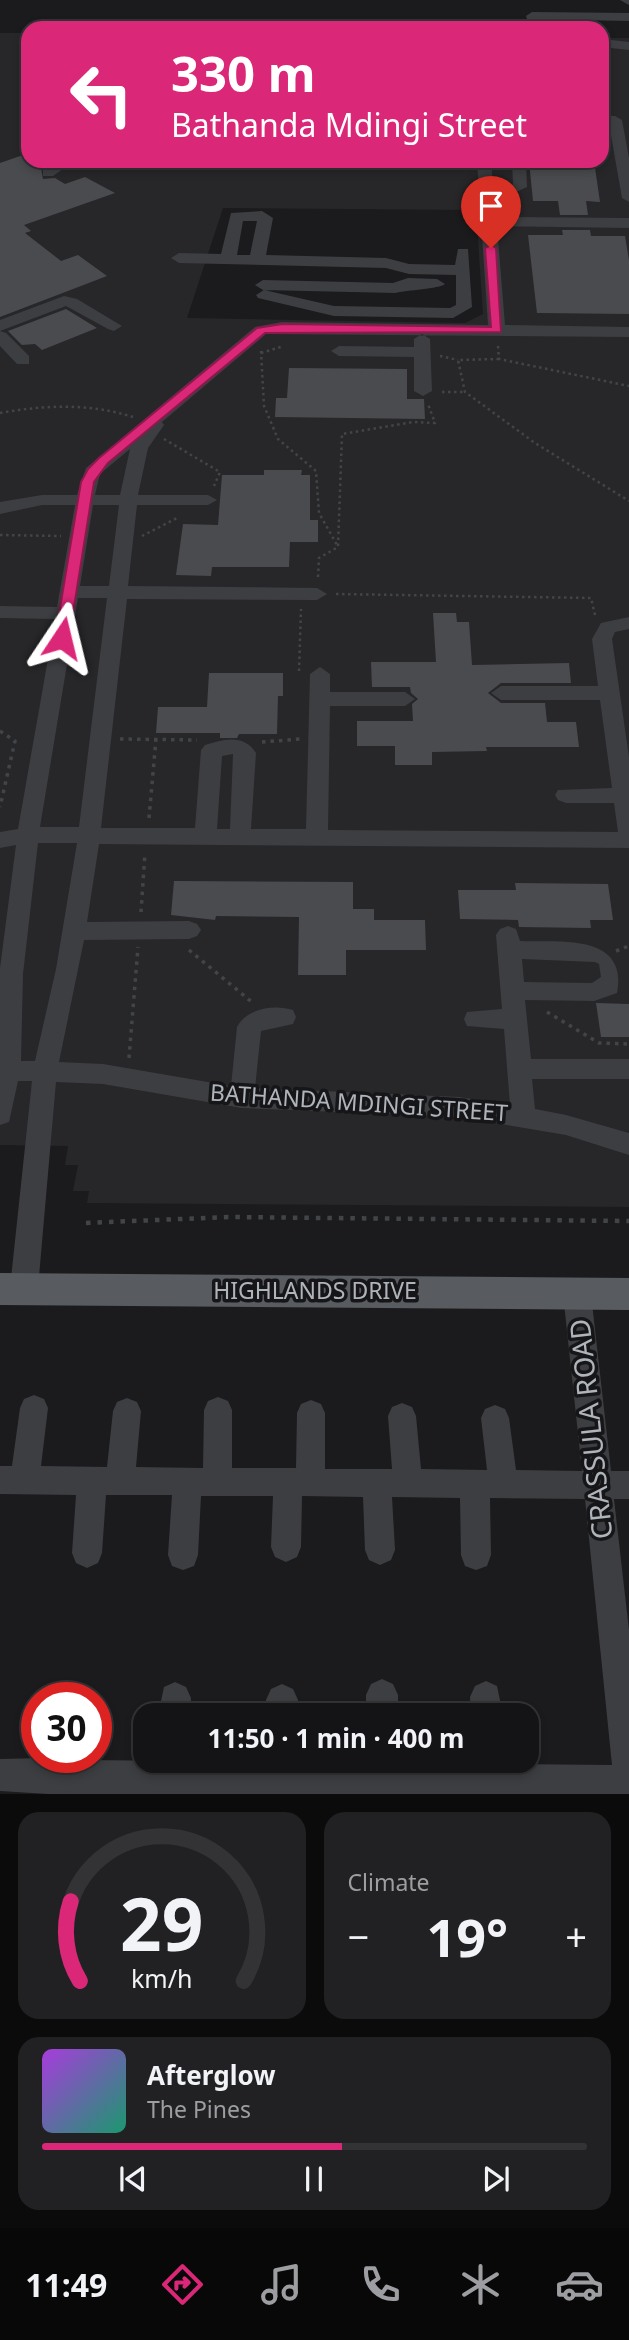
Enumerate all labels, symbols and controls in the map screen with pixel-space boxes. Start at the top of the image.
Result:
text: 330 m [171,40,316,106]
icon: left [56,49,147,140]
text: Bathanda Mdingi Street [171,103,527,146]
pin [461,176,521,248]
icon: arrive [472,187,510,225]
position arrow [25,601,99,675]
street label: BATHANDA MDINGI STREET [209,1076,509,1128]
street label: HIGHLANDS DRIVE [213,1274,417,1306]
street label: CRASSULA ROAD [560,1317,620,1541]
speed limit sign: 30 [21,1682,112,1773]
text: 11:50 · 1 min · 400 m [208,1720,464,1756]
text: Climate [348,1866,430,1898]
text: 29 [120,1874,203,1973]
text: 19° [426,1901,508,1972]
text: − [348,1910,369,1962]
text: + [565,1910,587,1962]
text: km/h [131,1961,193,1995]
text: Afterglow [147,2057,275,2093]
text: The Pines [147,2093,251,2125]
icon: previous [114,2160,152,2198]
icon: pause [295,2160,333,2198]
icon: next [477,2160,515,2198]
icon: directions [158,2260,207,2309]
icon: music [257,2260,306,2309]
icon: phone [356,2260,405,2309]
icon: climate [456,2260,505,2309]
icon: car [555,2260,604,2309]
text: 11:49 [25,2263,107,2306]

